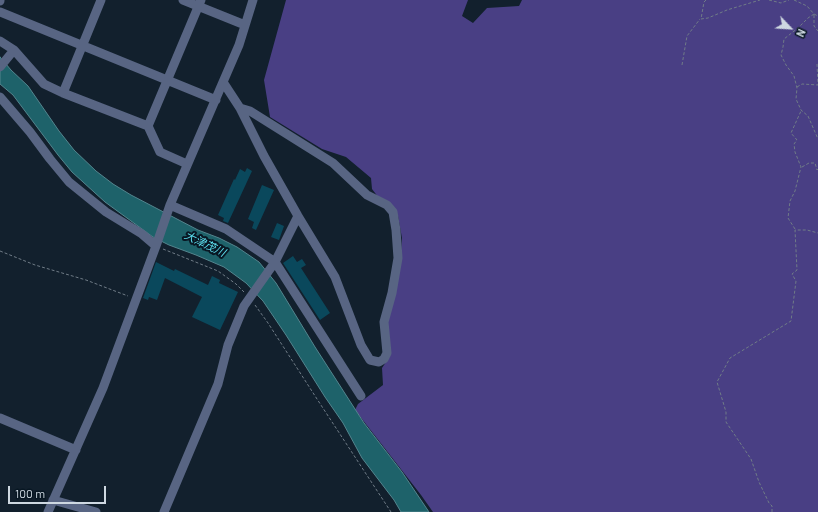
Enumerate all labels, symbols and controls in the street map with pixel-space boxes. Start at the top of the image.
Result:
north arrow [770,8,810,48]
text: N [794,27,809,39]
water label: 大津茂川 [182,228,228,260]
scale bar [10,478,108,504]
text: 100 m [15,486,45,500]

